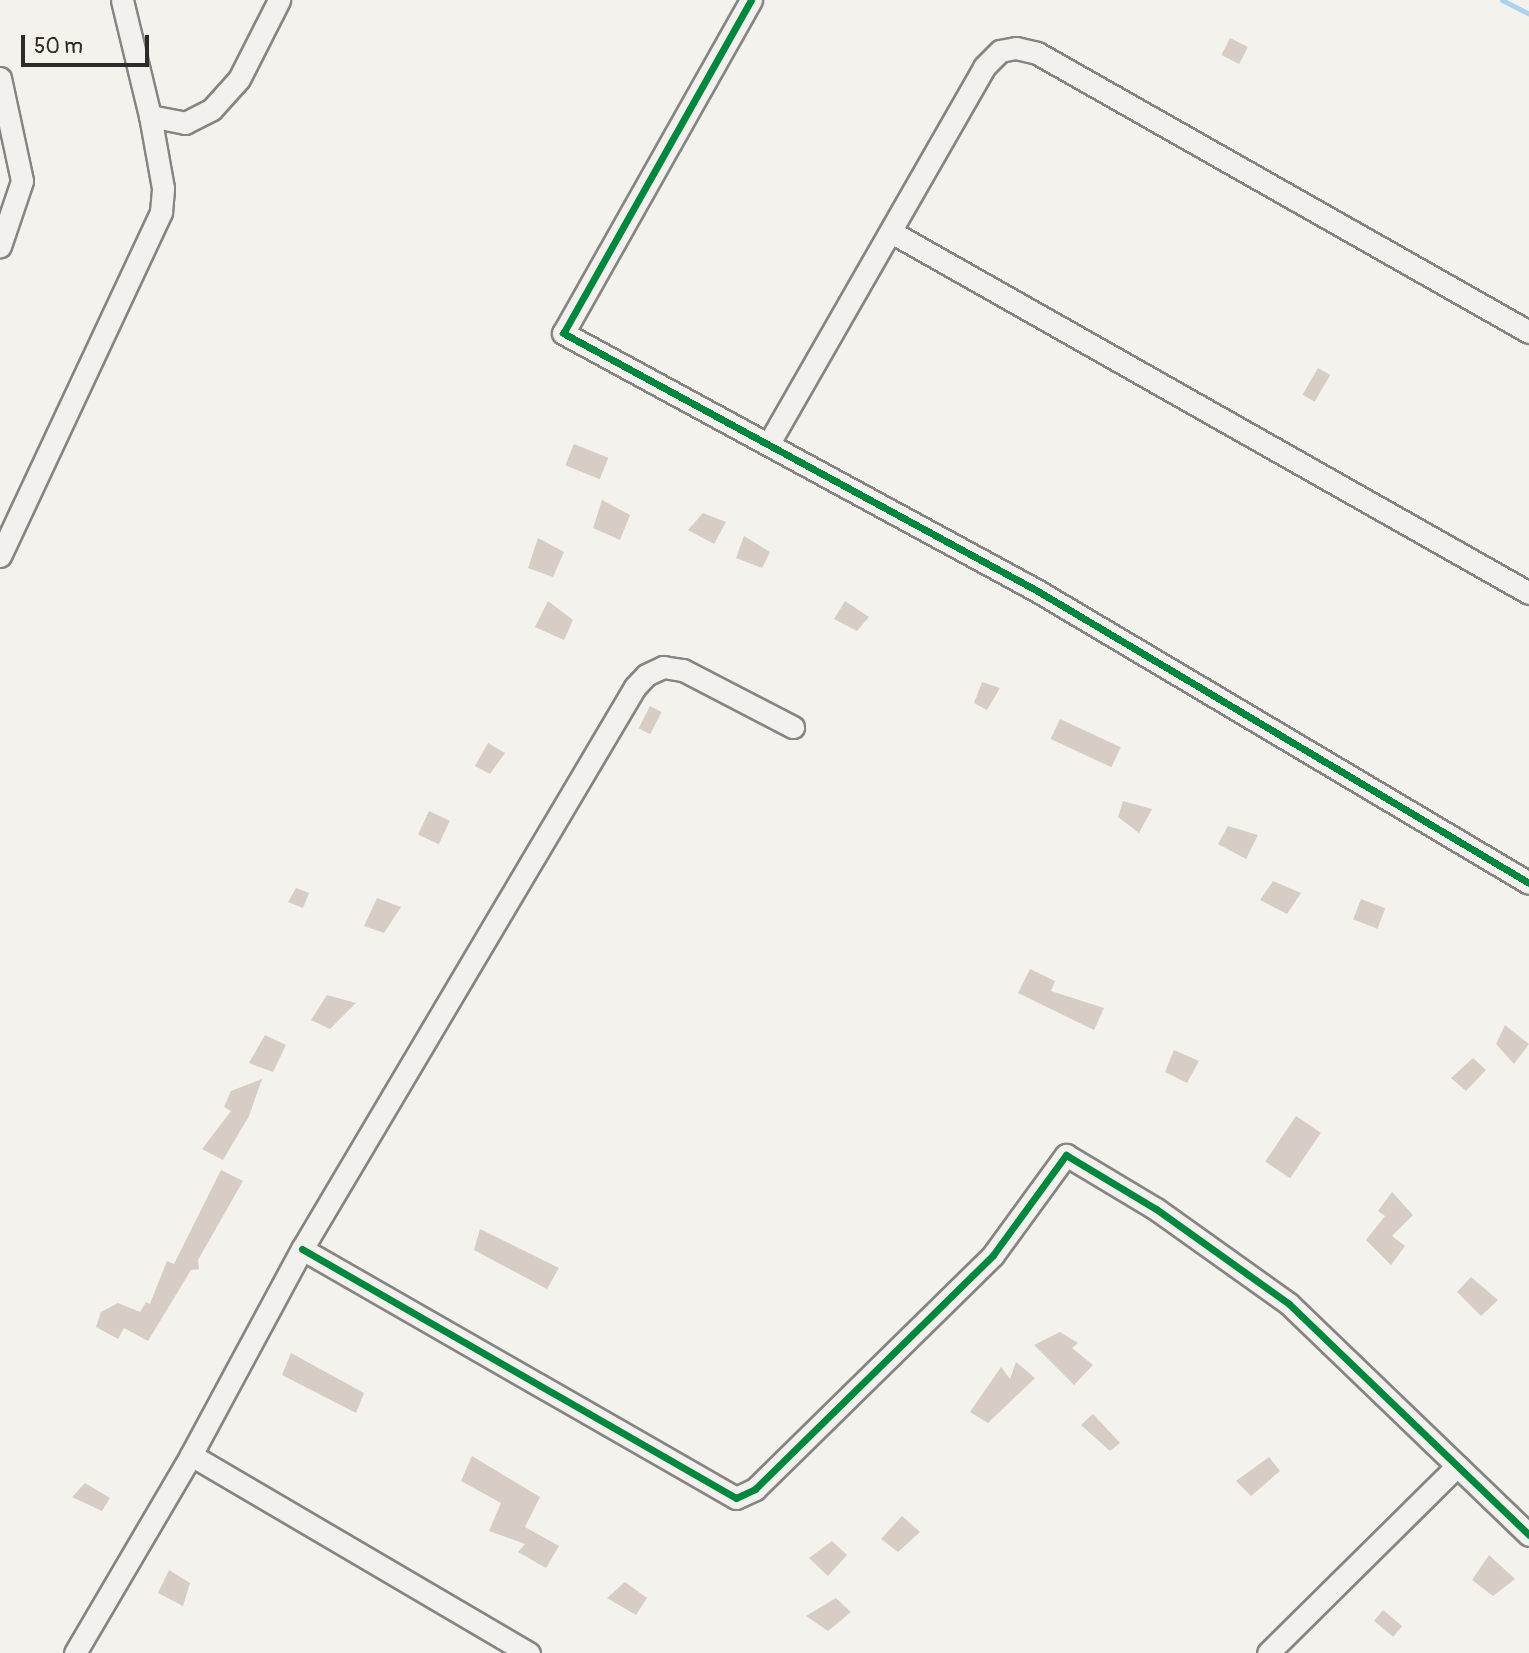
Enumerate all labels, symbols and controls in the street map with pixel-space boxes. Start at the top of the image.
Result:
scale bar [24,21,152,65]
text: 50 m [34,33,83,60]

